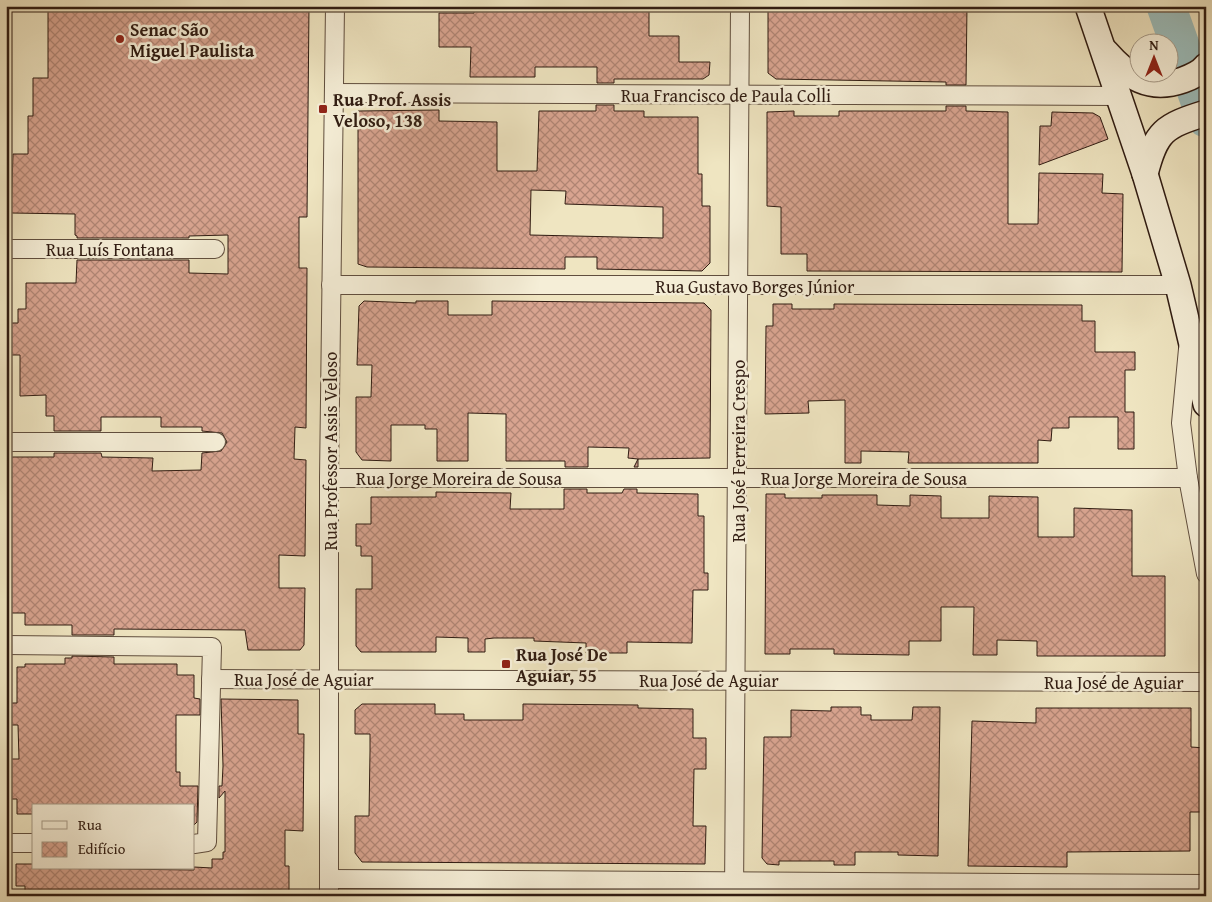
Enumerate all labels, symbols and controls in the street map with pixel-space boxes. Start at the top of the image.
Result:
place label: Senac São Miguel Paulista [130,16,255,64]
north arrow [1130,32,1180,82]
marker: Senac São Miguel Paulista [114,33,126,45]
text: N [1149,35,1159,55]
street label: Rua Francisco de Paula Colli [621,82,831,109]
place label: Rua Prof. Assis Veloso, 138 [333,86,452,134]
marker: Rua Prof. Assis Veloso, 138 [317,103,329,115]
street label: Rua Luís Fontana [46,236,175,263]
street label: Rua Gustavo Borges Júnior [656,273,855,300]
street label: Rua Professor Assis Veloso [317,352,344,550]
street label: Rua José Ferreira Crespo [725,360,752,542]
street label: Rua Jorge Moreira de Sousa [356,465,562,492]
street label: Rua Jorge Moreira de Sousa [761,465,967,492]
place label: Rua José De Aguiar, 55 [516,641,608,689]
marker: Rua José De Aguiar, 55 [500,658,512,670]
street label: Rua José de Aguiar [234,666,374,693]
street label: Rua José de Aguiar [639,667,779,694]
street label: Rua José de Aguiar [1044,669,1184,696]
legend [32,804,195,870]
text: Rua [78,814,102,835]
text: Edifício [78,838,126,859]

